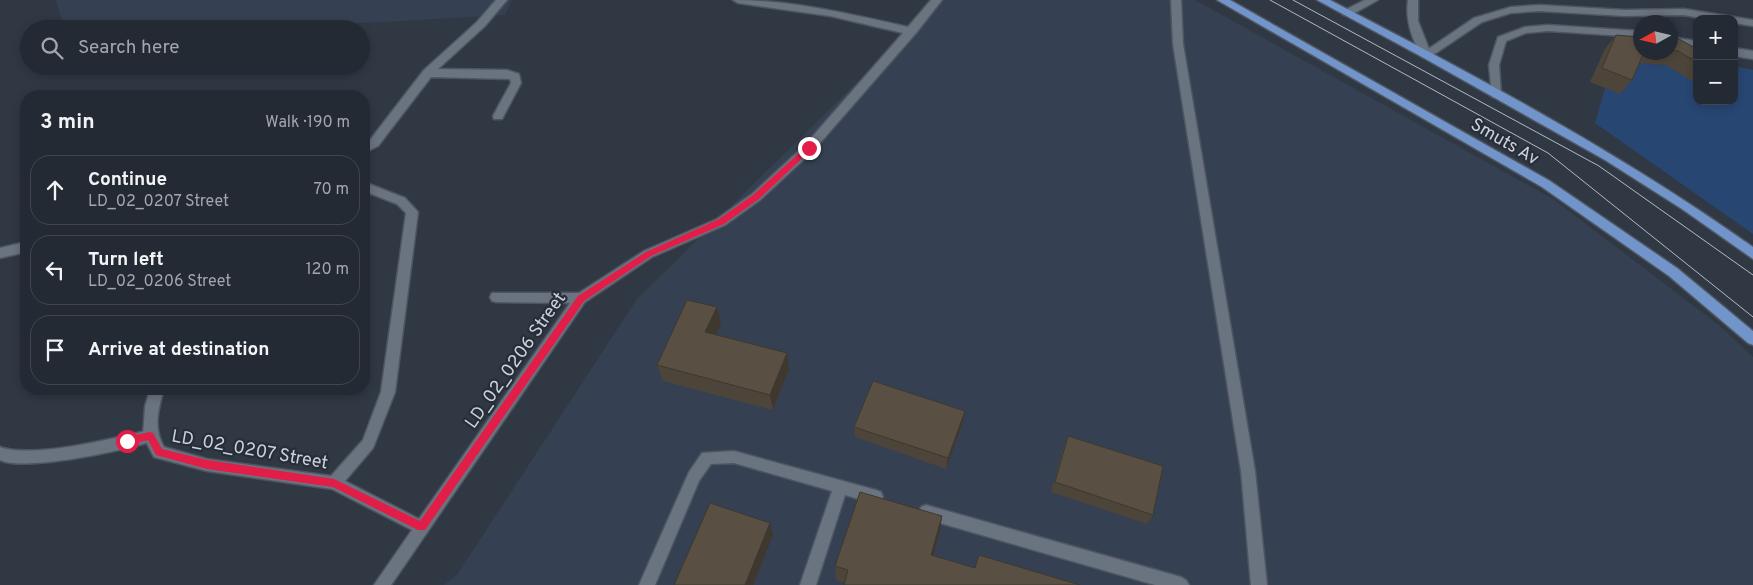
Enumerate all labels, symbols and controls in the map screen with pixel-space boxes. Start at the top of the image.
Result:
north arrow [1633,15,1678,60]
map controls [1693,15,1738,105]
button: + [1693,15,1738,60]
search box [20,20,370,75]
icon: search [38,34,66,62]
text: Search here [78,36,180,60]
button: − [1693,60,1738,105]
text: 3 min [40,109,95,136]
text: Walk · 190 m [265,113,350,133]
street label: Smuts Av [1466,114,1543,171]
route end [798,137,821,160]
text: Continue [88,168,167,192]
icon: ahead [41,176,69,204]
text: 70 m [314,180,349,200]
text: LD_02_0207 Street [88,192,229,212]
text: Turn left [88,248,164,272]
icon: left [41,256,69,284]
text: 120 m [306,260,349,280]
text: LD_02_0206 Street [88,272,231,292]
street label: LD_02_0206 Street [461,288,572,433]
icon: arrive [41,336,69,364]
text: Arrive at destination [88,338,269,362]
street label: LD_02_0207 Street [170,425,330,476]
route start [116,430,139,453]

